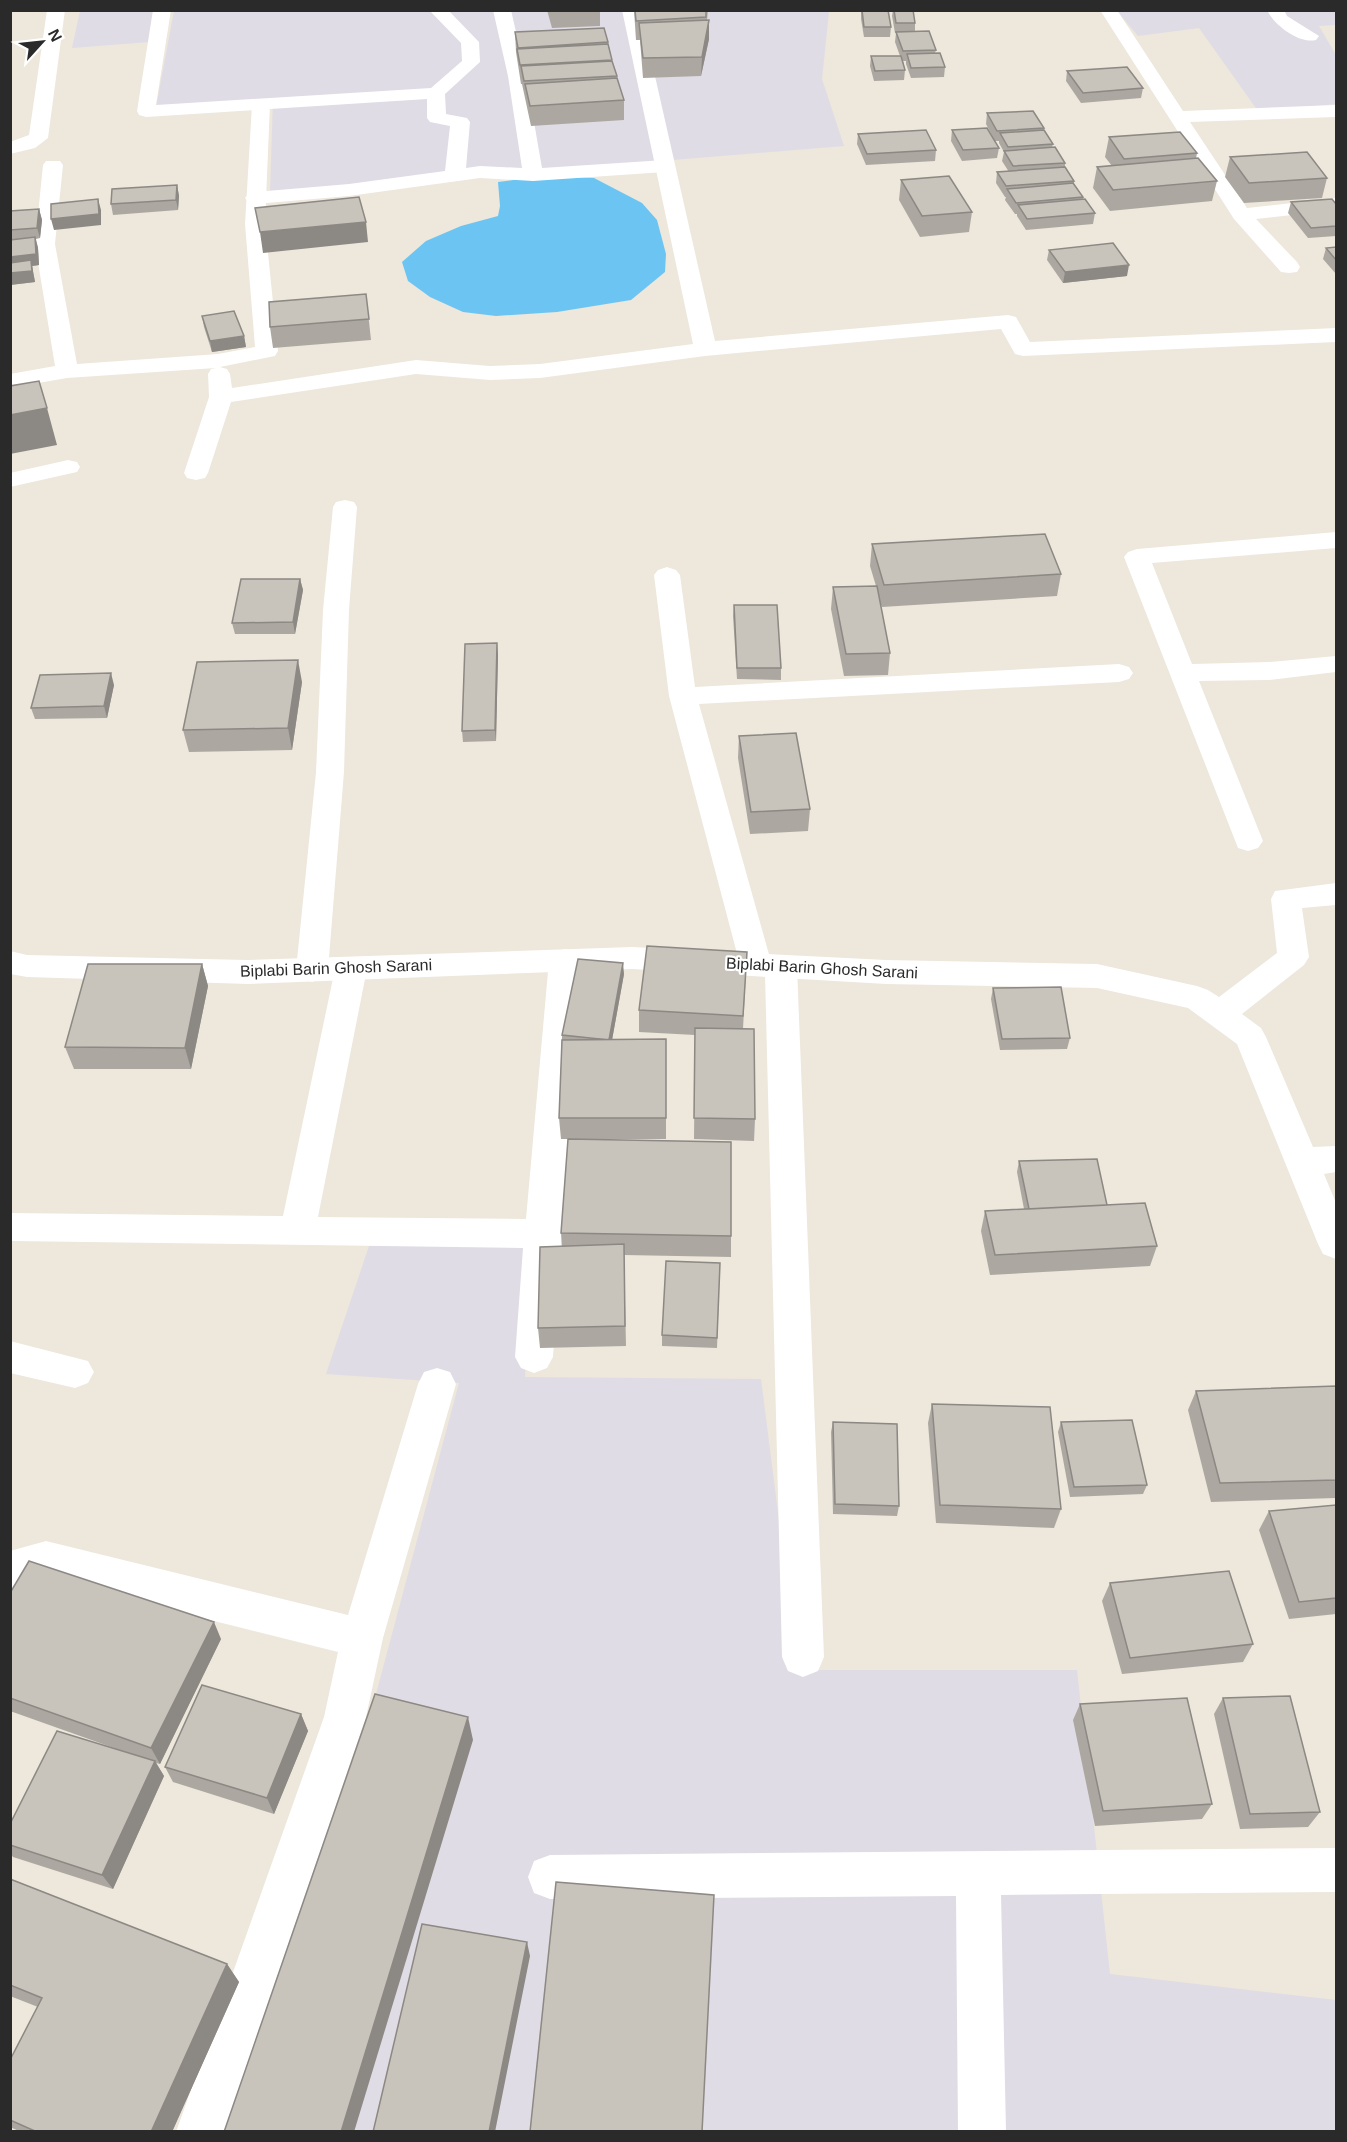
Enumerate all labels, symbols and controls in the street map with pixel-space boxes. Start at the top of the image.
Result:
north arrow [12,12,72,72]
text: N [45,26,65,44]
street label: Biplabi Barin Ghosh Sarani [726,954,918,982]
street label: Biplabi Barin Ghosh Sarani [240,956,432,980]

